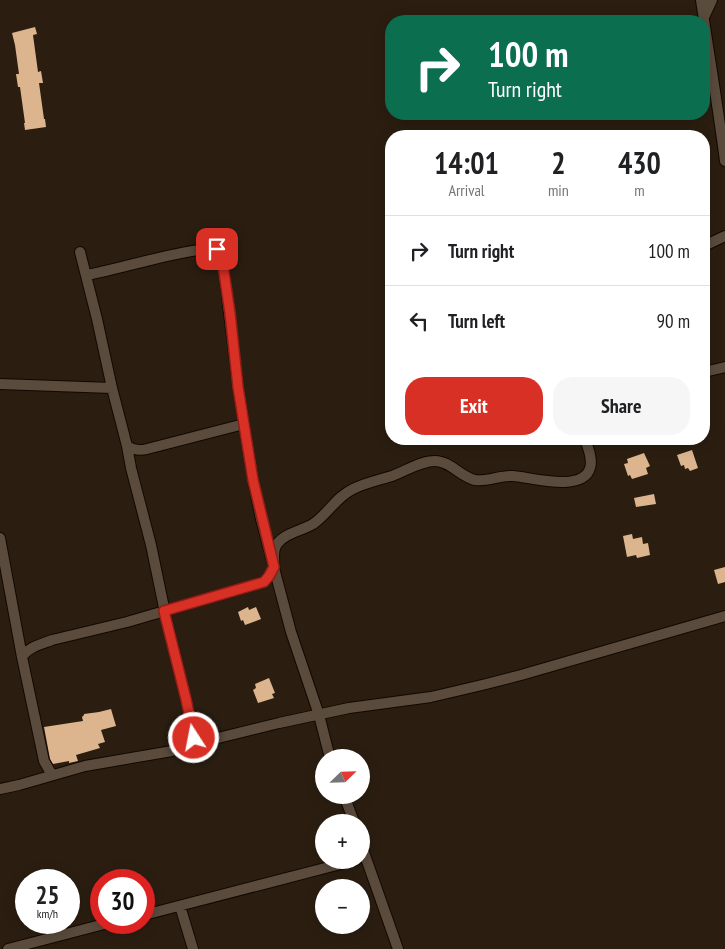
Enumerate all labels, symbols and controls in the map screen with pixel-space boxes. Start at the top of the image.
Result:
text: 100 m [488,31,569,77]
icon: right [405,35,470,100]
text: Turn right [488,75,562,103]
text: 14:01 [434,143,499,182]
text: 2 [551,143,566,182]
text: 430 [618,143,661,182]
text: Arrival [448,180,485,200]
text: min [548,180,569,200]
text: m [634,180,645,200]
pin [196,228,238,270]
icon: arrive [203,235,231,263]
icon: right [405,237,433,265]
text: Turn right [448,239,514,263]
text: 100 m [648,239,690,263]
icon: left [405,307,433,335]
text: Turn left [448,309,505,333]
text: 90 m [657,309,690,333]
button: Exit [405,377,543,435]
button: Share [553,377,690,435]
position arrow [167,711,219,763]
north arrow [315,749,370,804]
map controls [315,749,370,934]
button: + [315,814,370,869]
speed limit sign: 30 [90,869,155,934]
text: 25 [36,879,59,911]
button: − [315,879,370,934]
text: km/h [37,906,58,921]

